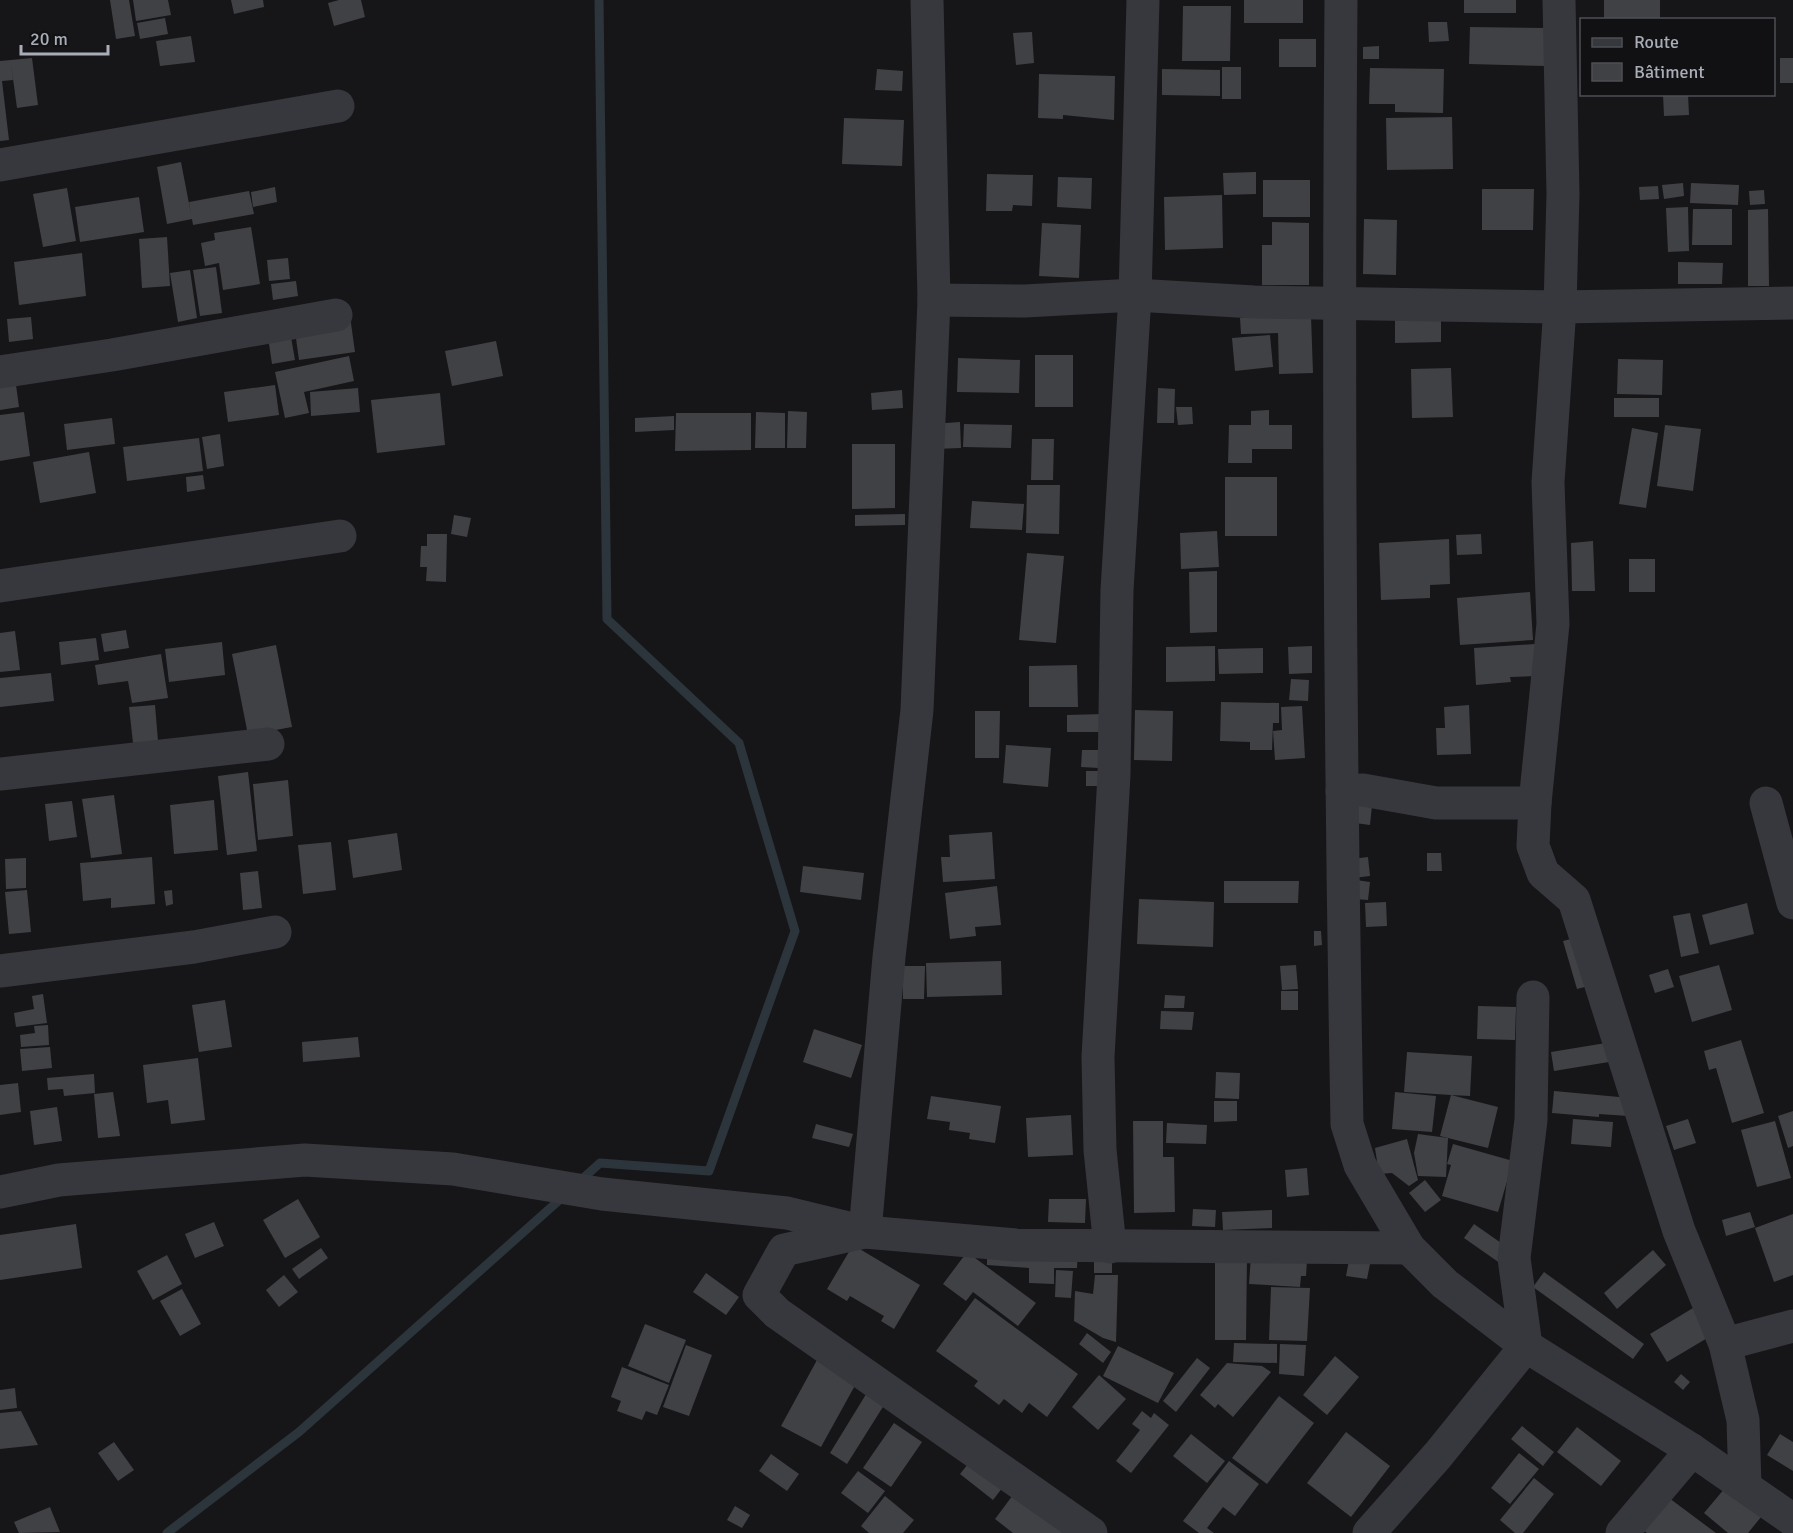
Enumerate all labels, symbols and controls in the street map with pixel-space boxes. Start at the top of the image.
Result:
scale bar [21,18,108,56]
legend [1580,18,1775,96]
text: 20 m [30,28,68,50]
text: Route [1634,31,1679,53]
text: Bâtiment [1634,61,1705,83]

